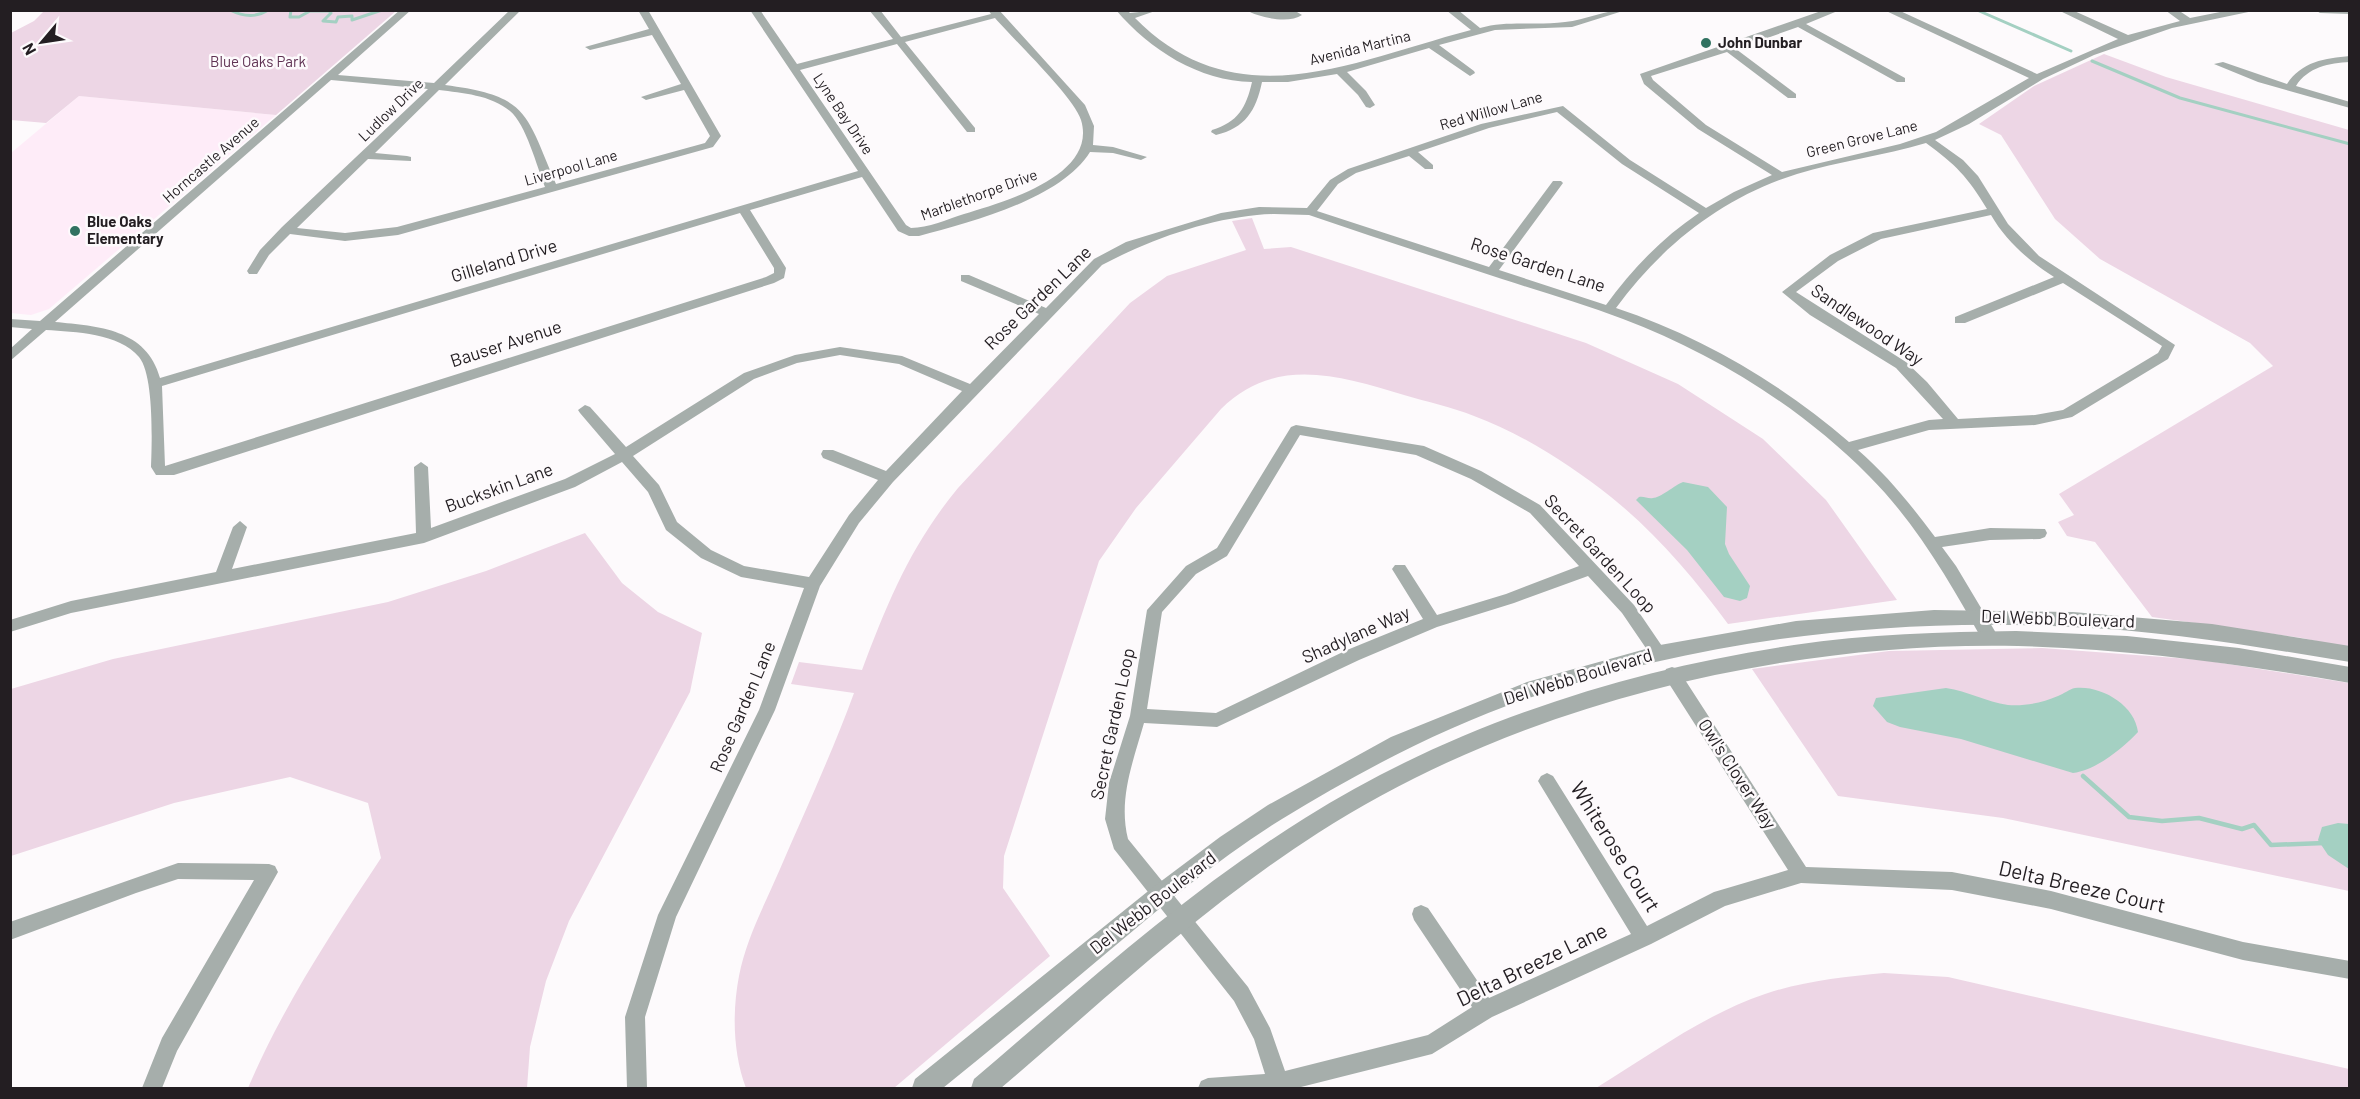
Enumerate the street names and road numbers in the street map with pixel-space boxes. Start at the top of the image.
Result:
street label: Avenida Martina [1307,26,1412,68]
street label: Lyne Bay Drive [810,69,878,158]
street label: Ludlow Drive [354,74,427,145]
street label: Red Willow Lane [1437,87,1544,133]
street label: Horncastle Avenue [159,113,262,206]
street label: Green Grove Lane [1804,115,1919,161]
street label: Liverpool Lane [522,145,619,189]
street label: Marblethorpe Drive [918,165,1040,224]
street label: Rose Garden Lane [1468,232,1609,296]
street label: Gilleland Drive [448,233,559,287]
street label: Rose Garden Lane [979,241,1095,354]
street label: Sandlewood Way [1807,279,1928,370]
street label: Bauser Avenue [447,315,564,371]
street label: Buckskin Lane [442,457,556,517]
street label: Secret Garden Loop [1540,489,1662,617]
street label: Shadylane Way [1298,600,1413,668]
street label: Del Webb Boulevard [1981,604,2136,632]
street label: Rose Garden Lane [705,638,780,776]
street label: Del Webb Boulevard [1501,643,1655,709]
street label: Secret Garden Loop [1085,646,1139,802]
street label: Owl's Clover Way [1694,714,1782,833]
street label: Whiterose Court [1566,776,1666,916]
street label: Del Webb Boulevard [1085,846,1220,958]
street label: Delta Breeze Court [1996,854,2168,917]
street label: Delta Breeze Lane [1452,916,1611,1011]

